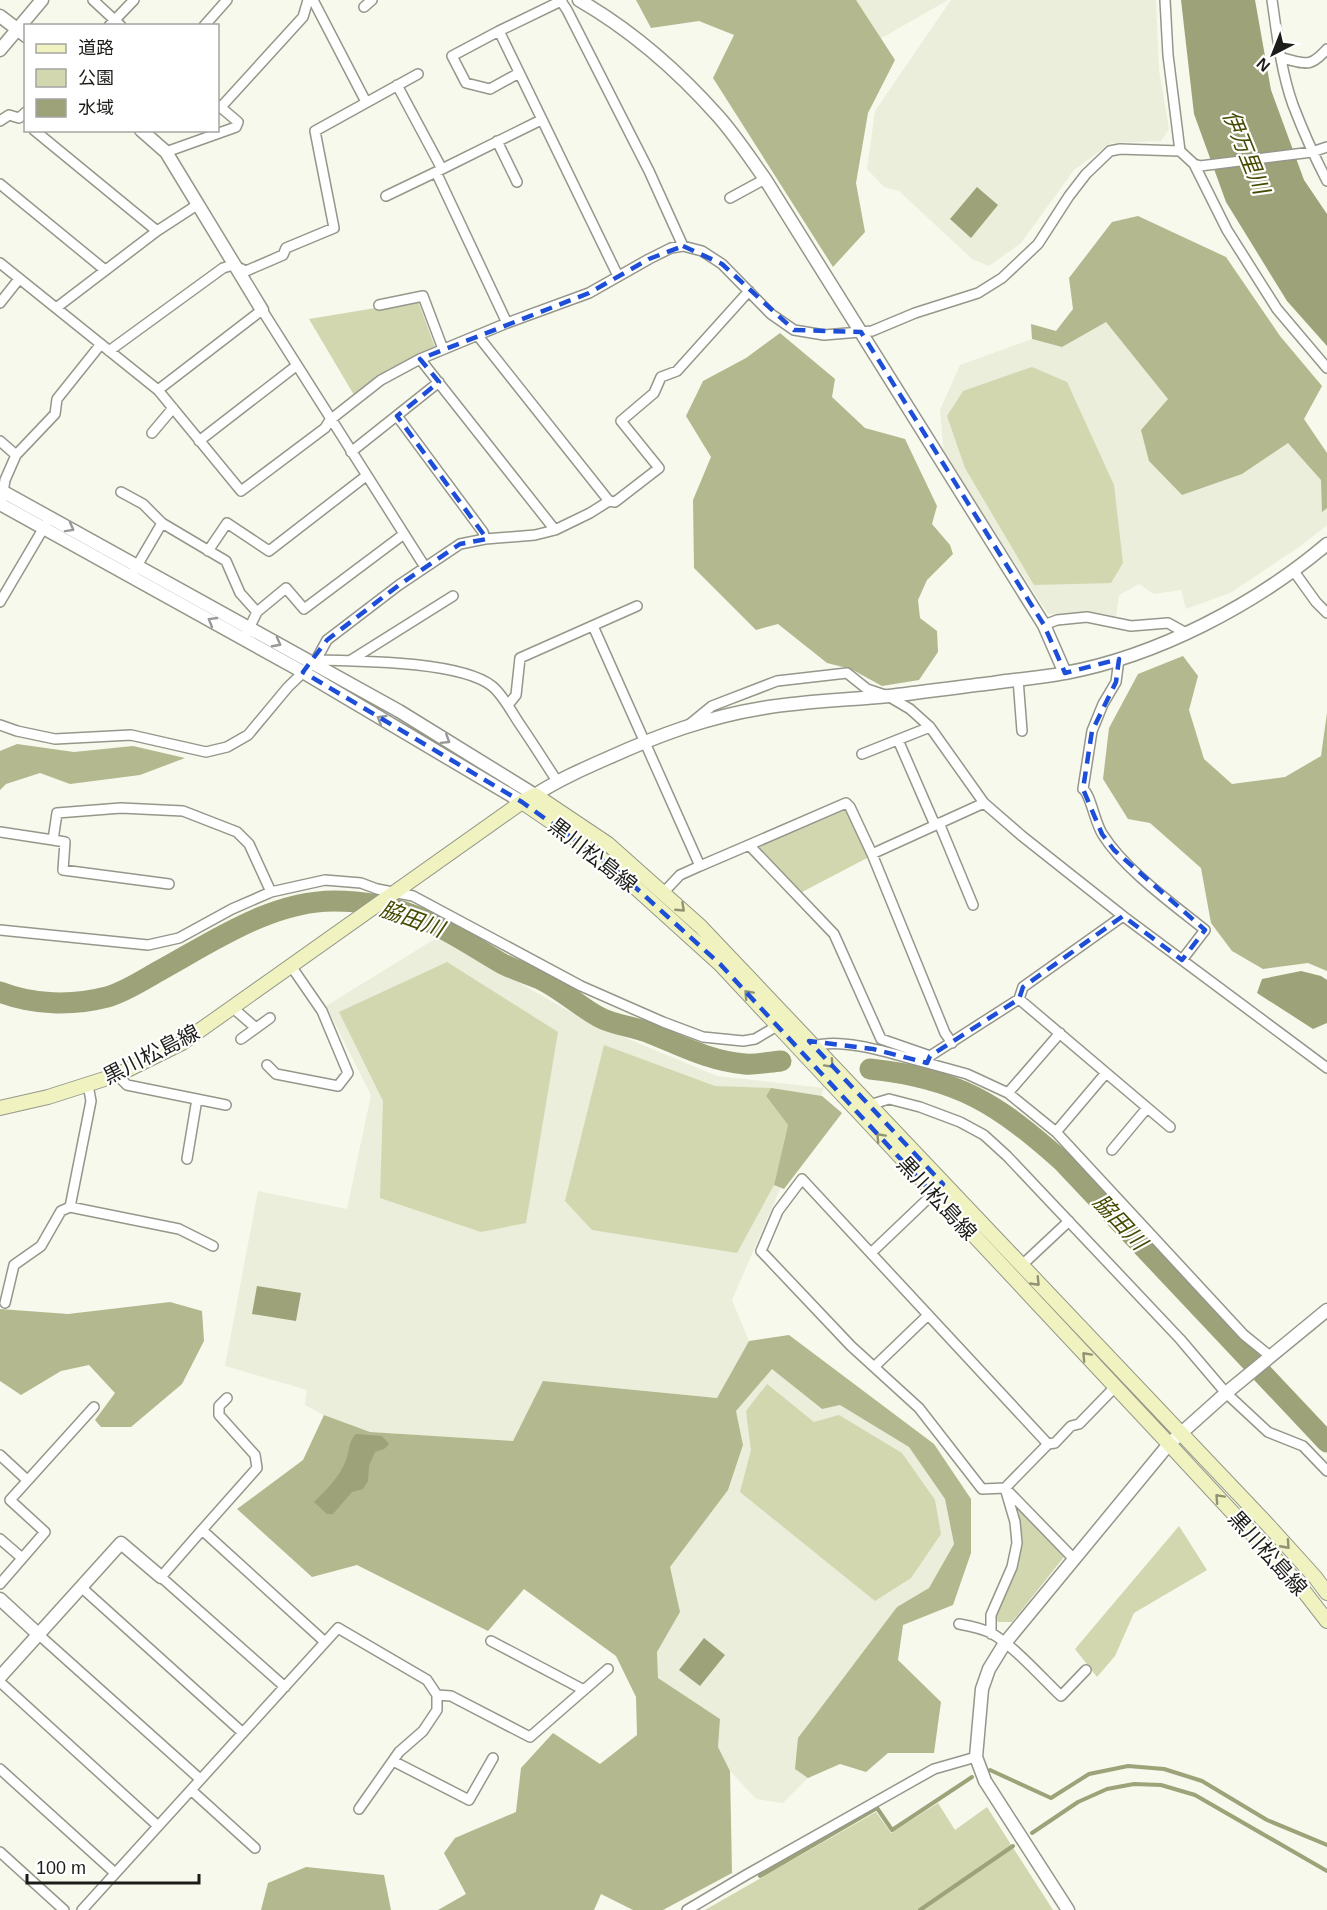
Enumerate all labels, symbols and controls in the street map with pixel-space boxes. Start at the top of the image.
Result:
legend [24,24,219,132]
north arrow [1243,24,1303,84]
text: 道路 [78,38,114,58]
text: N [1253,55,1273,75]
text: 公園 [78,68,114,88]
text: 水域 [78,98,114,118]
water label: 伊万里川 [1218,107,1275,199]
one-way arrow [64,521,74,532]
one-way arrow [208,617,218,628]
one-way arrow [270,636,281,647]
one-way arrow [377,714,387,726]
one-way arrow [440,732,450,744]
street label: 黒川松島線 [545,814,641,896]
water label: 脇田川 [377,896,449,943]
one-way arrow [674,901,684,912]
one-way arrow [744,991,755,1002]
street label: 黒川松島線 [99,1020,203,1088]
one-way arrow [823,1057,834,1067]
one-way arrow [876,1134,887,1144]
street label: 黒川松島線 [893,1152,981,1244]
water label: 脇田川 [1088,1189,1153,1256]
one-way arrow [1029,1274,1040,1285]
one-way arrow [1082,1352,1093,1363]
one-way arrow [1215,1495,1226,1505]
street label: 黒川松島線 [1224,1506,1312,1600]
one-way arrow [1279,1538,1290,1549]
scale bar [27,1847,200,1885]
text: 100 m [36,1858,86,1878]

